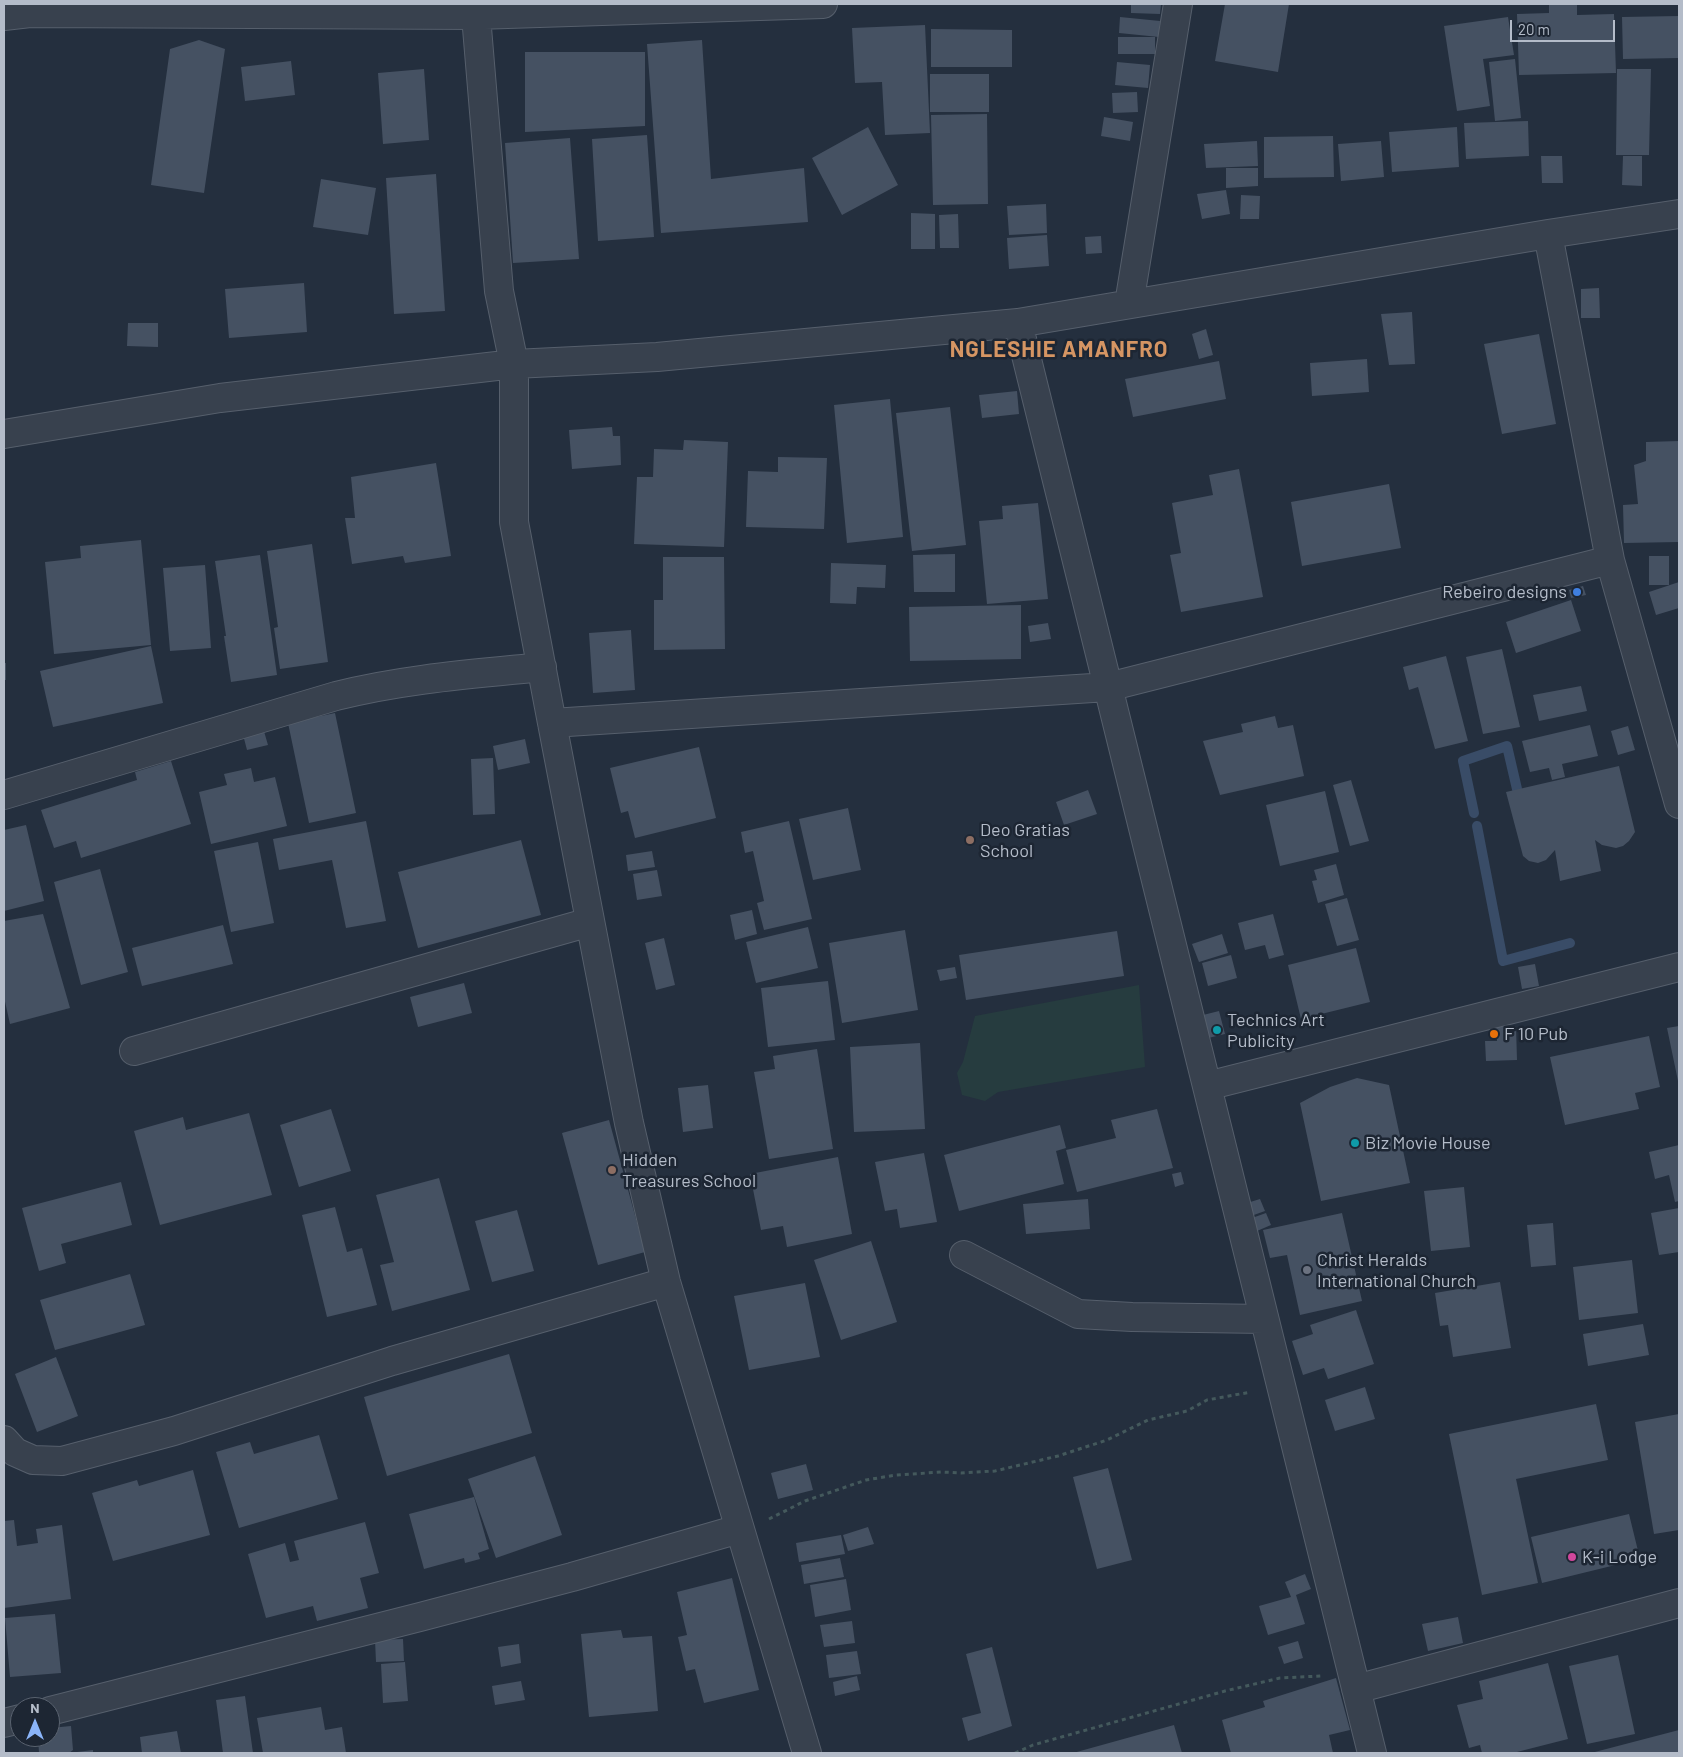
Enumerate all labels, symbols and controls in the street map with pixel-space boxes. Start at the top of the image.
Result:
scale bar [1513,10,1618,42]
text: 20 m [1518,20,1550,38]
district label: NGLESHIE AMANFRO [948,337,1170,363]
place label: Rebeiro designs [1442,581,1567,603]
marker: Rebeiro designs [1571,586,1583,598]
place label: Deo Gratias School [980,819,1070,862]
marker: Deo Gratias School [964,834,976,846]
place label: Technics Art Publicity [1227,1009,1325,1052]
place label: F 10 Pub [1504,1023,1568,1045]
marker: Technics Art Publicity [1211,1024,1223,1036]
marker: F 10 Pub [1488,1028,1500,1040]
place label: Biz Movie House [1365,1132,1491,1154]
marker: Biz Movie House [1349,1137,1361,1149]
place label: Hidden Treasures School [622,1149,756,1192]
marker: Hidden Treasures School [606,1164,618,1176]
place label: Christ Heralds International Church [1317,1249,1476,1292]
marker: Christ Heralds International Church [1301,1264,1313,1276]
place label: K-i Lodge [1582,1546,1657,1568]
marker: K-i Lodge [1566,1551,1578,1563]
north arrow [10,1697,60,1747]
text: N [30,1699,40,1716]

